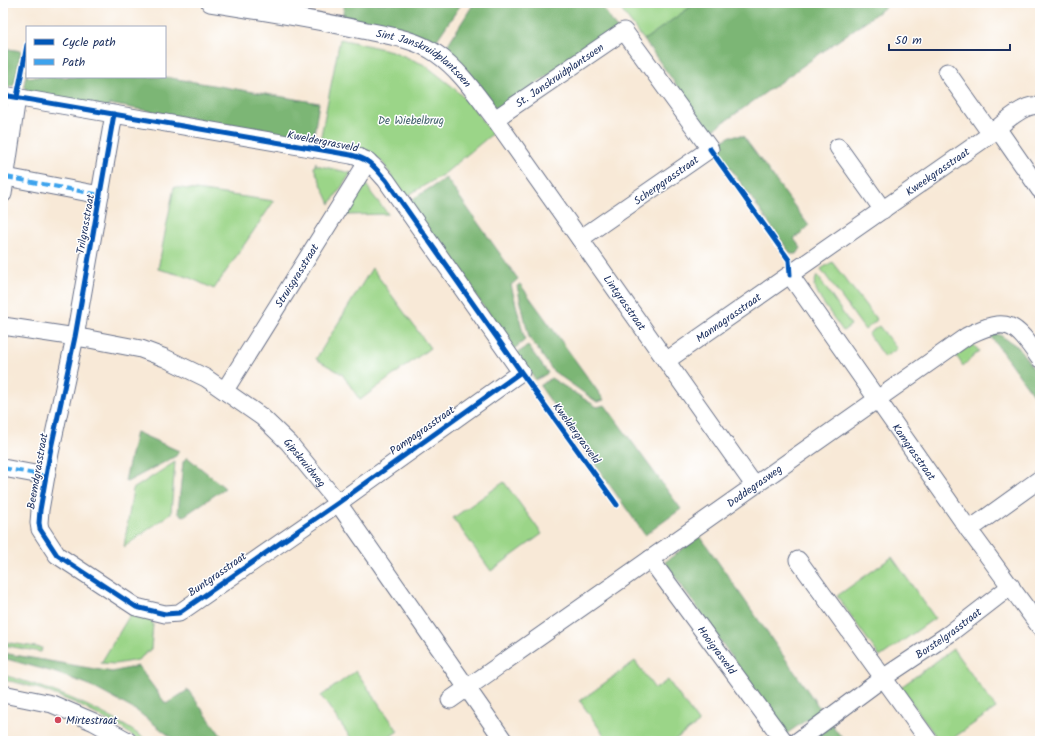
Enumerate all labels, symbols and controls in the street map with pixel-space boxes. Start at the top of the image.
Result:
street label: Sint Janskruidplantsoen [374,25,476,92]
legend [26,26,166,78]
scale bar [889,26,1010,52]
text: 50 m [895,31,922,50]
text: Cycle path [62,33,116,52]
street label: St. Janskruidplantsoen [512,39,608,113]
text: Path [62,53,85,72]
park label: De Wiebelbrug [378,112,444,130]
street label: Kweldergrasveld [286,126,360,158]
street label: Kweekgrasstraat [902,143,974,201]
street label: Scherpgrasstraat [630,151,704,210]
street label: Trilgrasstraat [72,192,100,256]
street label: Struisgrasstraat [271,240,325,311]
street label: Lintgrasstraat [598,271,651,335]
street label: Mannagrasstraat [692,289,766,348]
street label: Kweldergrasveld [548,399,605,468]
street label: Pampagrasstraat [386,401,460,460]
street label: Kamgrasstraat [887,420,940,485]
street label: Beemdgrasstraat [22,431,54,511]
street label: Gipskruidweg [279,434,330,492]
street label: Doddegrasweg [723,461,786,513]
street label: Buntgrasstraat [184,547,251,602]
street label: Borstelgrasstraat [912,603,987,664]
street label: Hooigrasveld [692,622,740,679]
place label: Mirtestraat [66,712,118,730]
marker: Mirtestraat [53,715,63,725]

